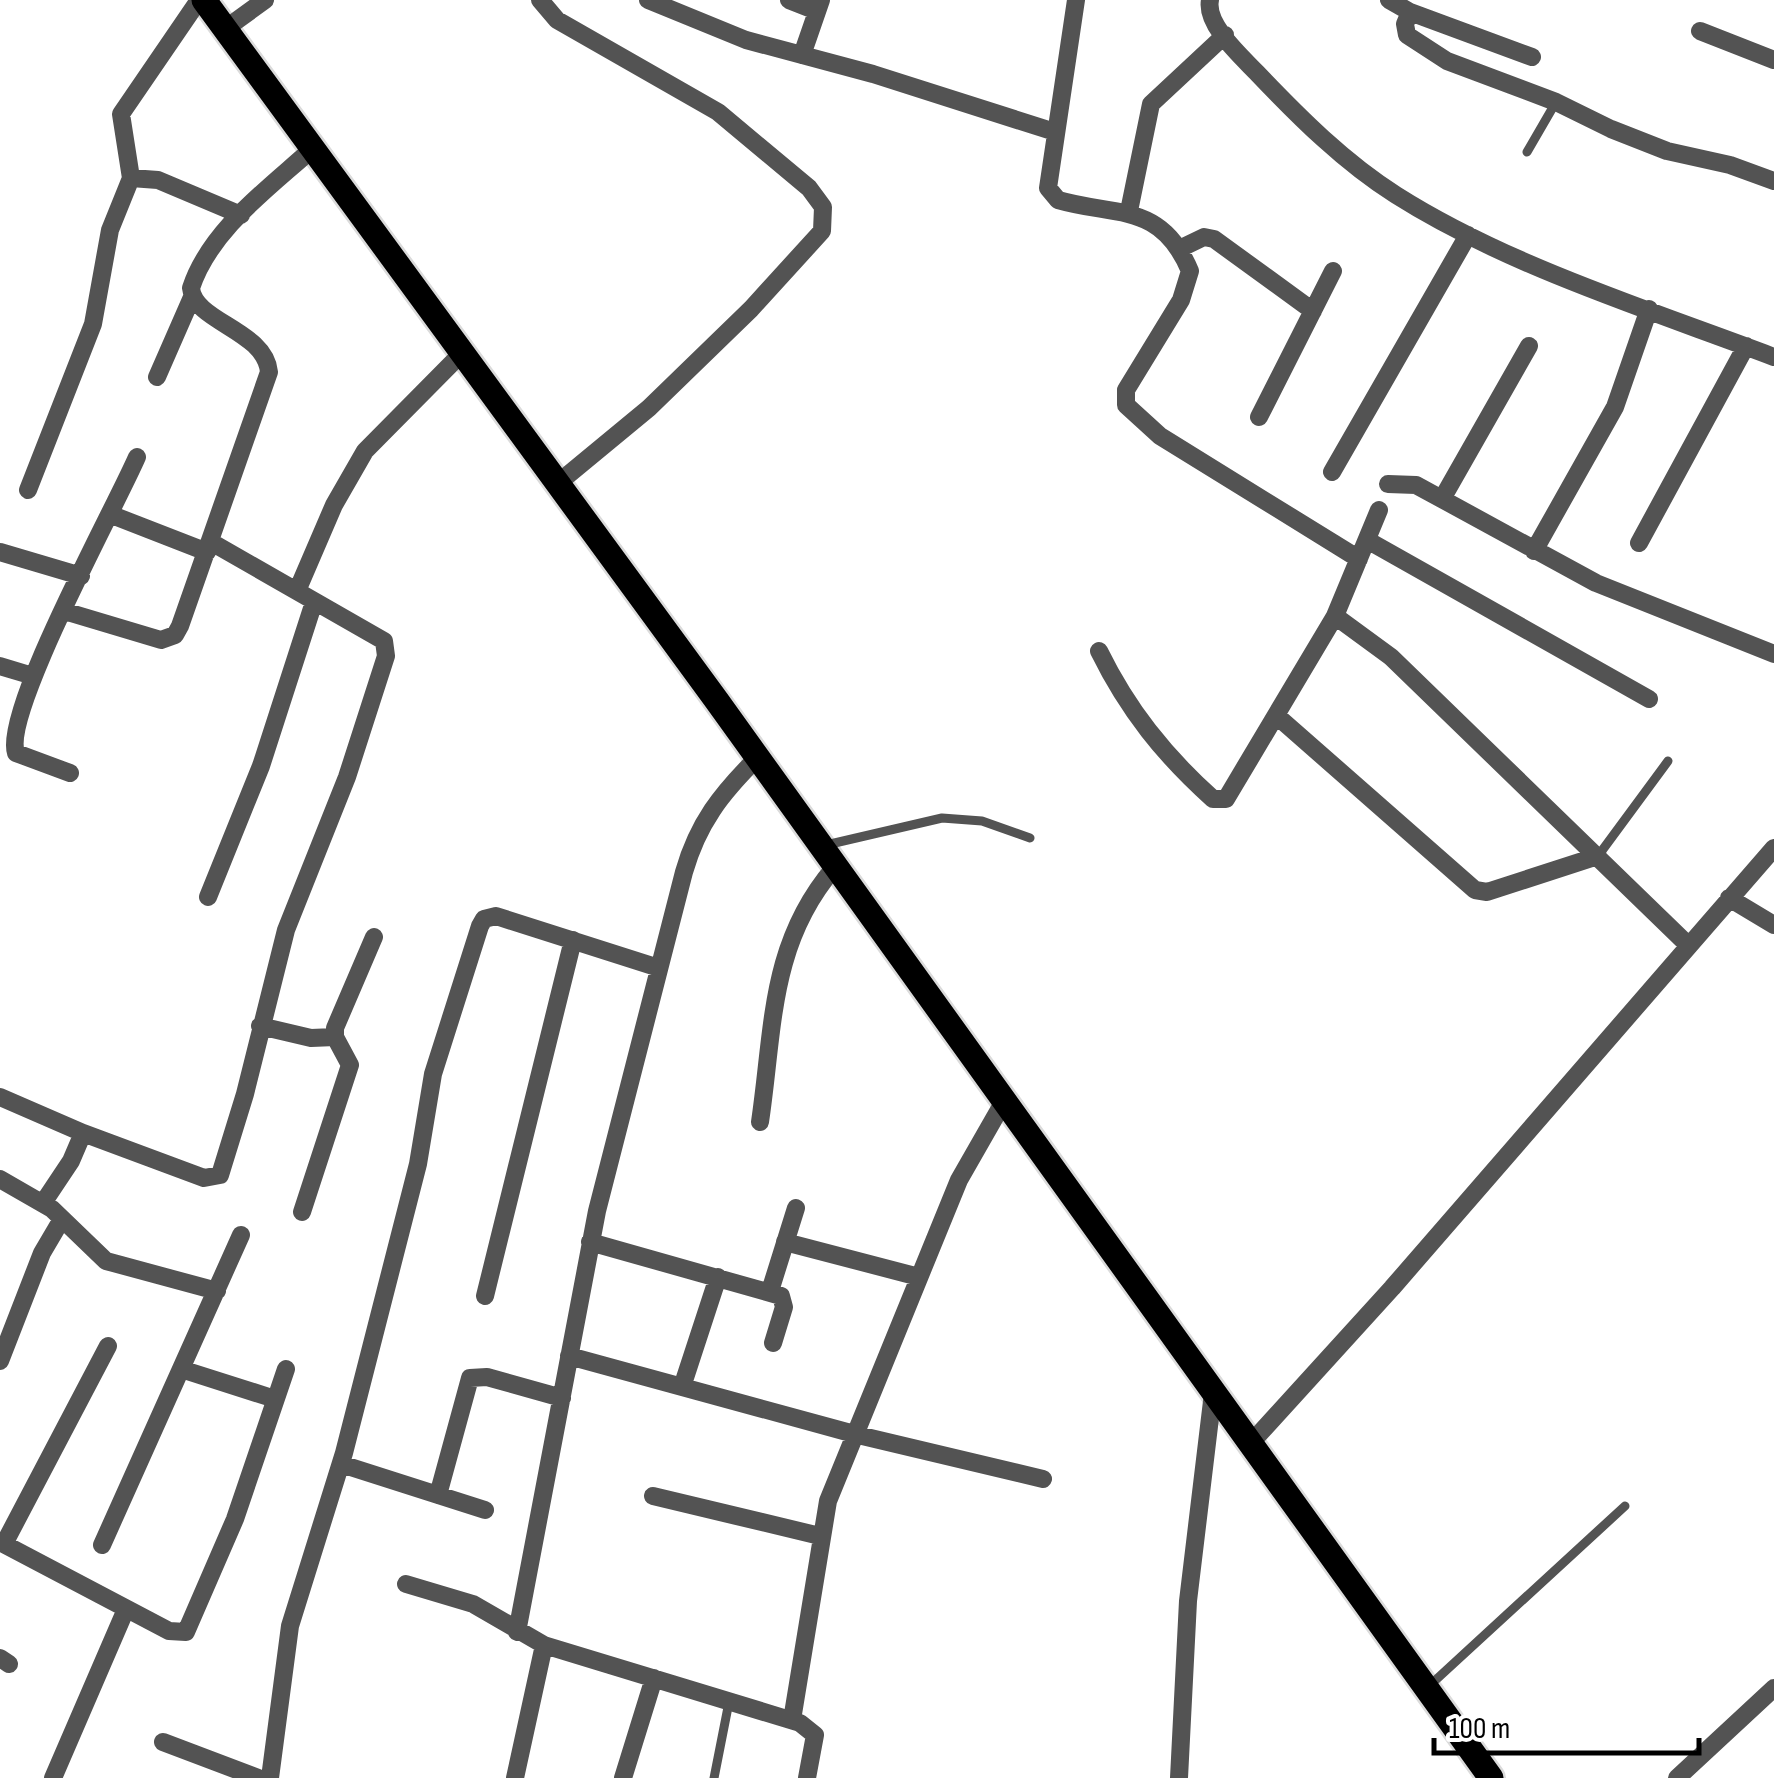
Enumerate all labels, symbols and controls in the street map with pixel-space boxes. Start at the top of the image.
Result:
scale bar [1434,1693,1699,1755]
text: 100 m [1449,1711,1510,1747]

